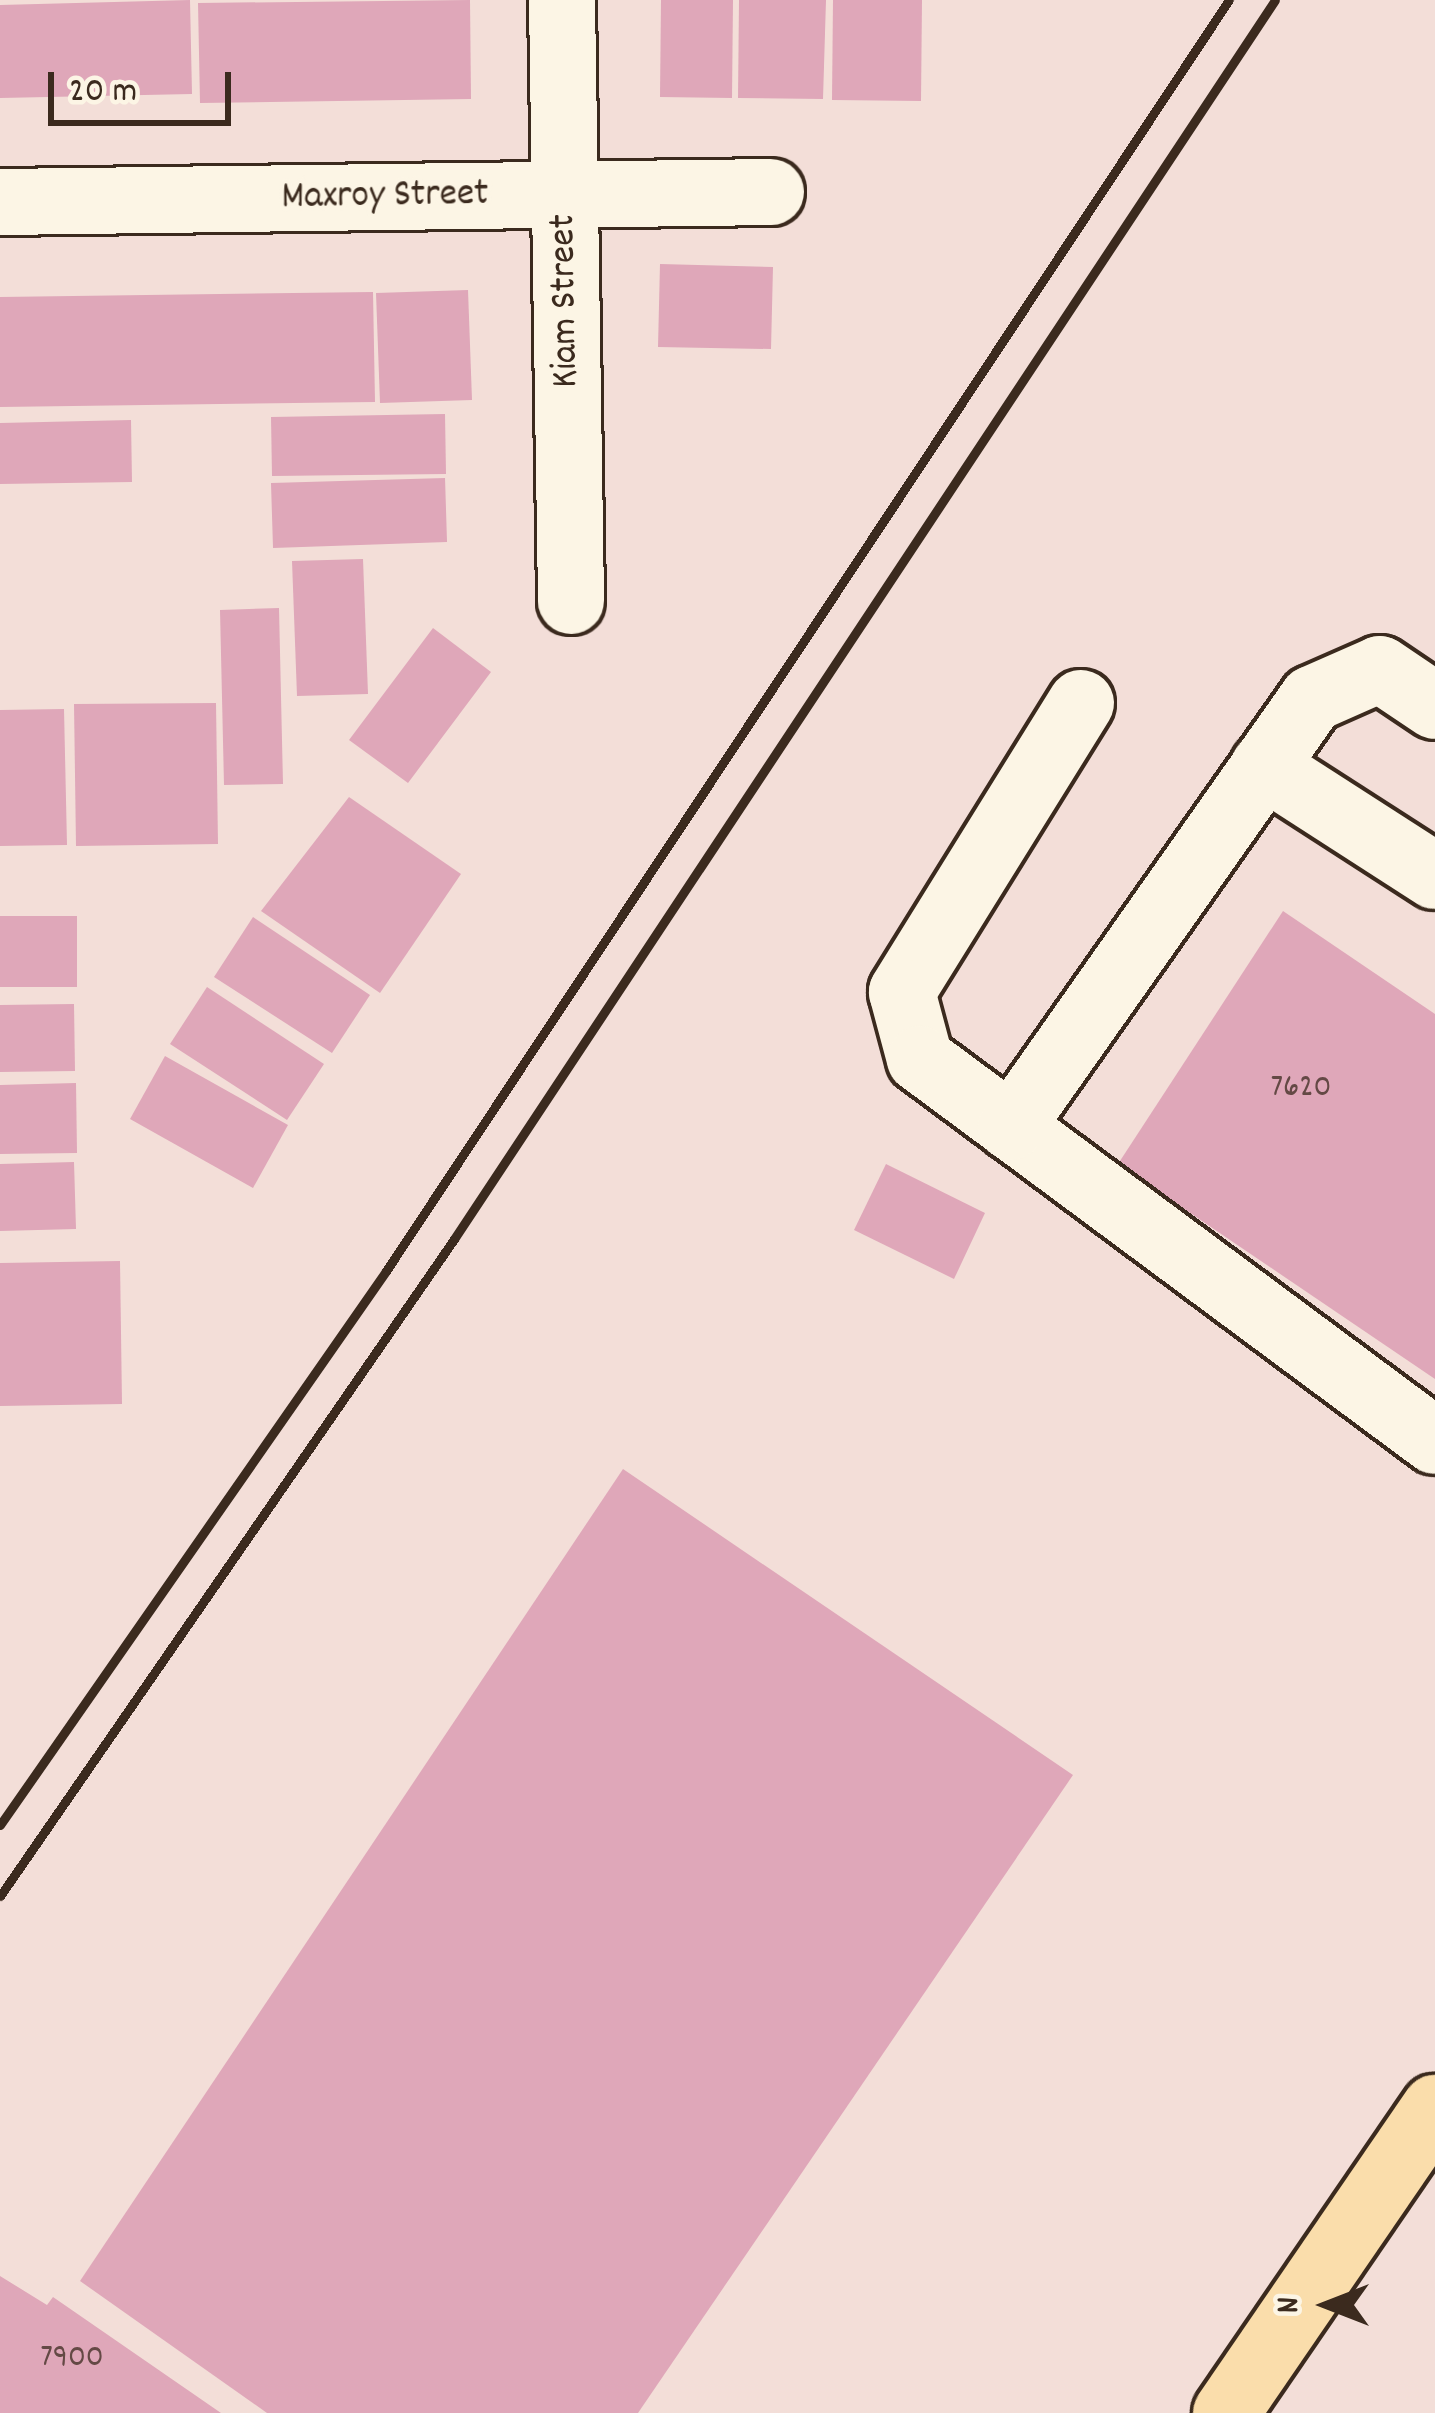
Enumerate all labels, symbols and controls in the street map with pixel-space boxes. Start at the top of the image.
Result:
scale bar [54,48,237,122]
text: 20 m [69,67,137,119]
street label: Maxroy Street [281,173,489,223]
street label: Kiam Street [542,214,592,388]
house number: 7620 [1270,1069,1332,1109]
north arrow [1267,2245,1387,2365]
text: N [1267,2297,1314,2313]
house number: 7900 [40,2339,104,2379]

